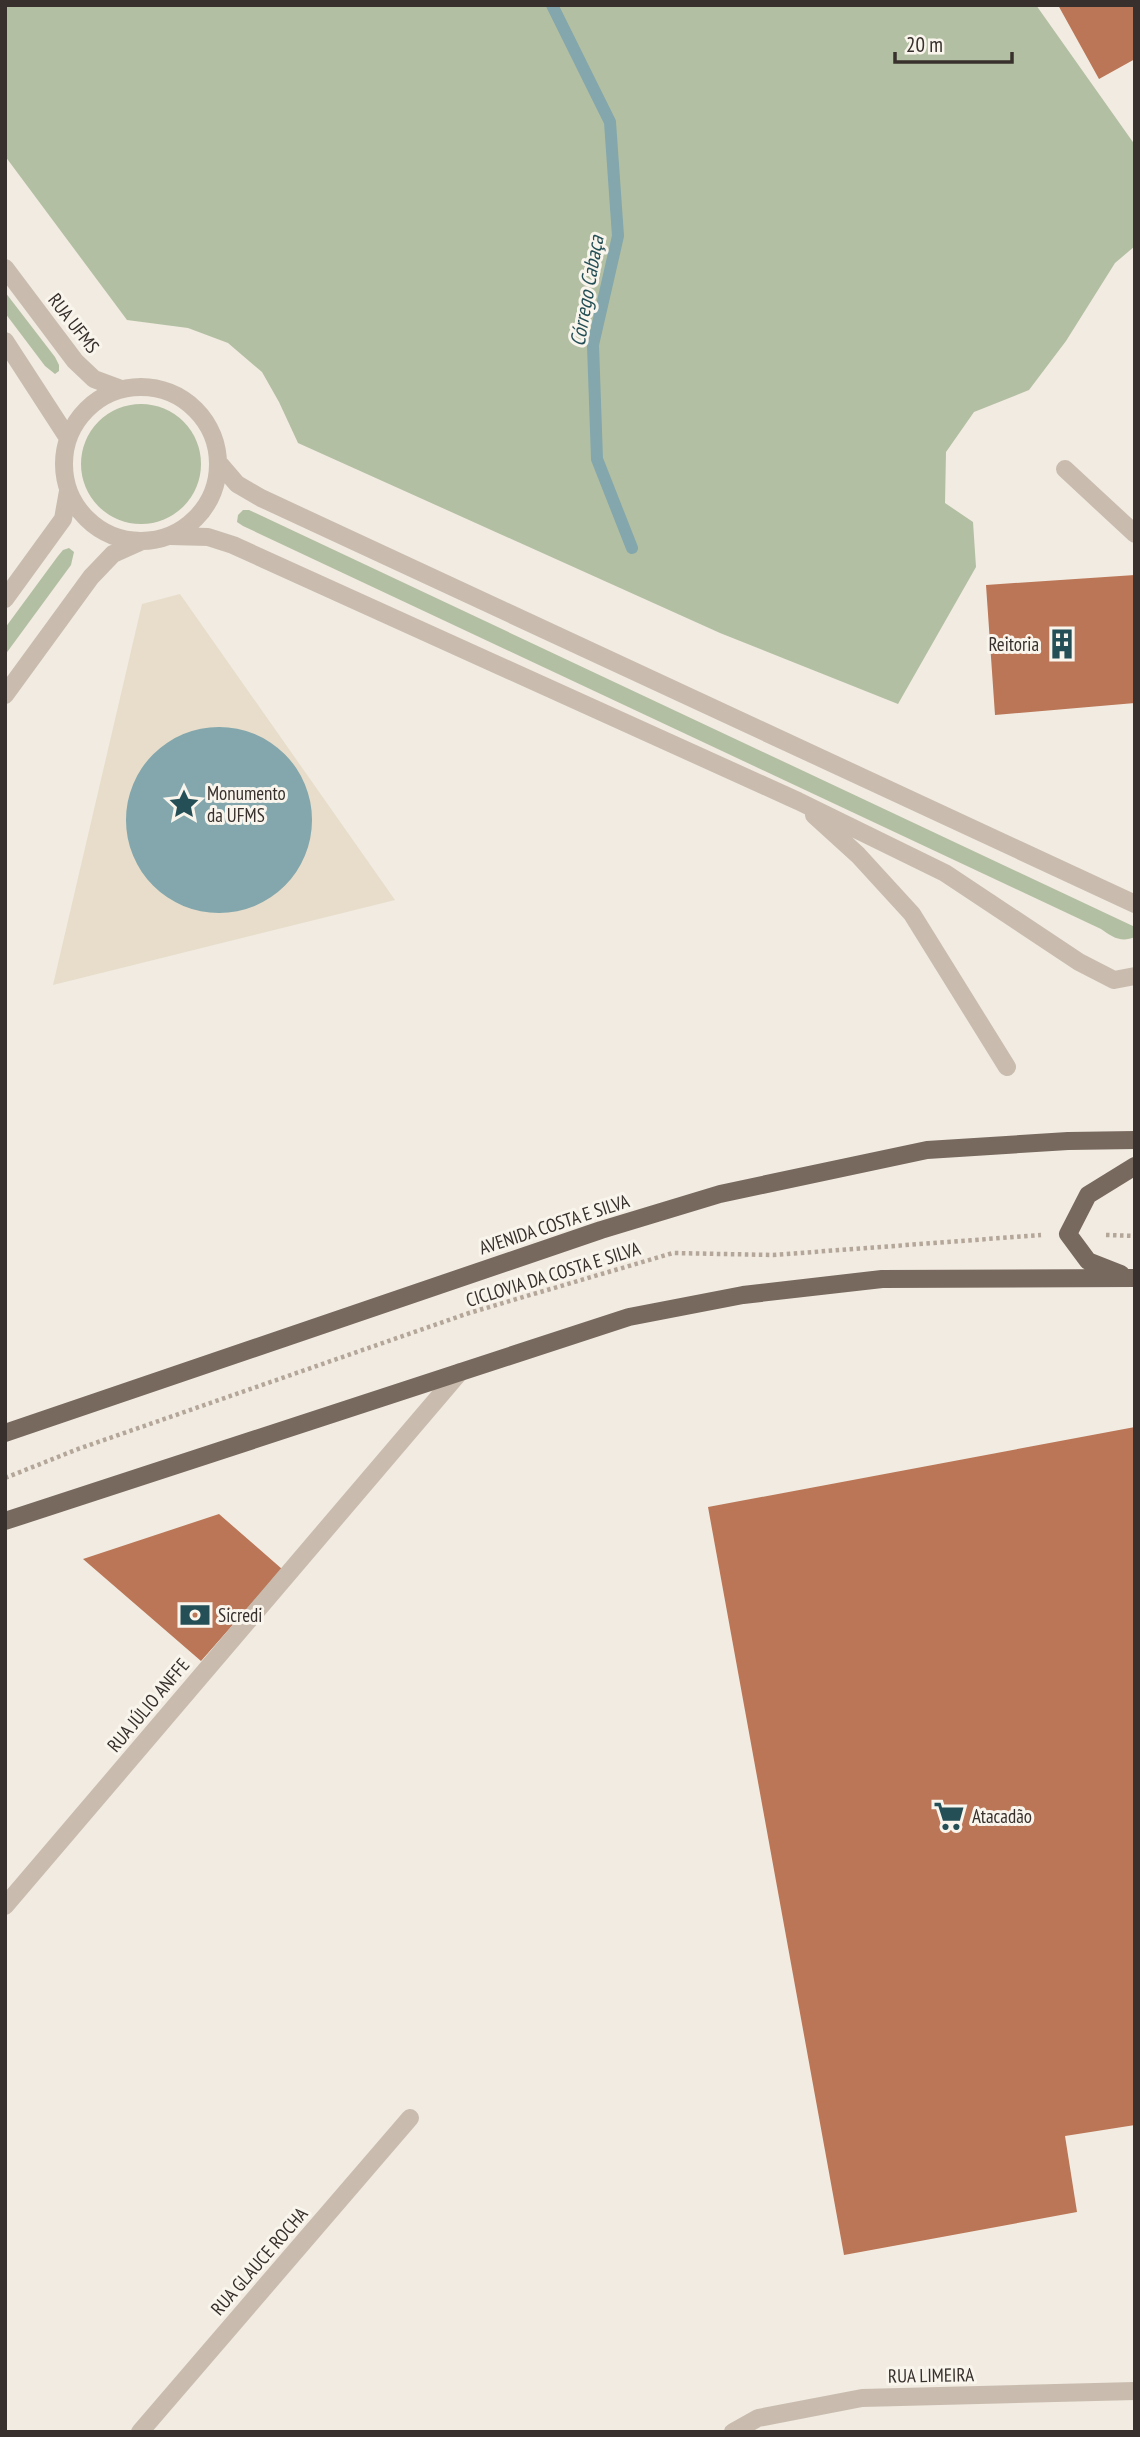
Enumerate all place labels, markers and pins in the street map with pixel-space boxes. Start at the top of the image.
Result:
building icon: Reitoria [1045,627,1079,661]
place label: Reitoria [988,632,1039,656]
place label: Monumento da UFMS [207,781,286,827]
place icon: Monumento da UFMS [167,787,201,821]
bank icon: Sicredi [178,1598,212,1632]
place label: Sicredi [218,1603,262,1627]
supermarket icon: Atacadão [932,1799,966,1833]
place label: Atacadão [972,1804,1032,1828]

